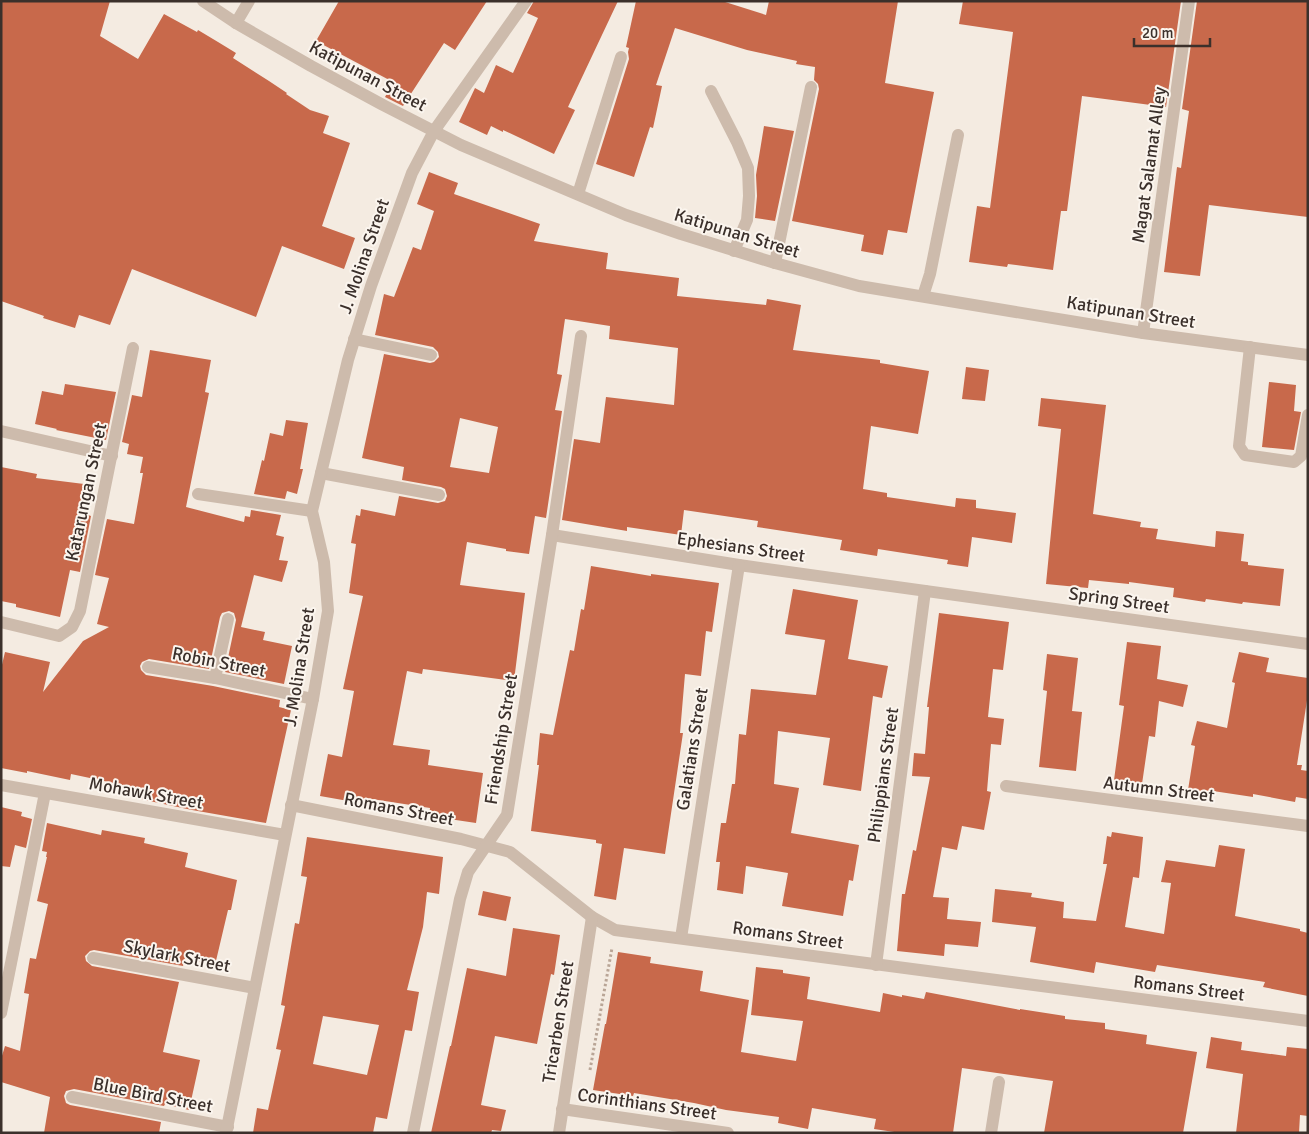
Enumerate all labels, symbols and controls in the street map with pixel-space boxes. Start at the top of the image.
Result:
scale bar [1134,15,1210,47]
text: 20 m [1142,24,1173,42]
street label: Katipunan Street [305,36,431,116]
street label: Magat Salamat Alley [1127,85,1171,245]
street label: J. Molina Street [334,196,394,316]
street label: Katipunan Street [672,203,802,263]
street label: Katipunan Street [1065,291,1197,333]
street label: Katarungan Street [61,421,111,563]
street label: Ephesians Street [676,527,806,567]
street label: Spring Street [1067,582,1171,618]
street label: J. Molina Street [279,606,319,728]
street label: Robin Street [170,642,268,682]
street label: Friendship Street [480,672,522,806]
street label: Galatians Street [671,686,713,812]
street label: Philippians Street [863,706,903,844]
street label: Autumn Street [1102,771,1216,807]
street label: Mohawk Street [87,772,205,814]
street label: Romans Street [342,788,456,830]
street label: Romans Street [731,916,845,954]
street label: Skylark Street [122,935,232,977]
street label: Tricarben Street [537,959,579,1085]
street label: Romans Street [1132,970,1246,1006]
street label: Blue Bird Street [91,1073,215,1117]
street label: Corinthians Street [576,1083,718,1125]

